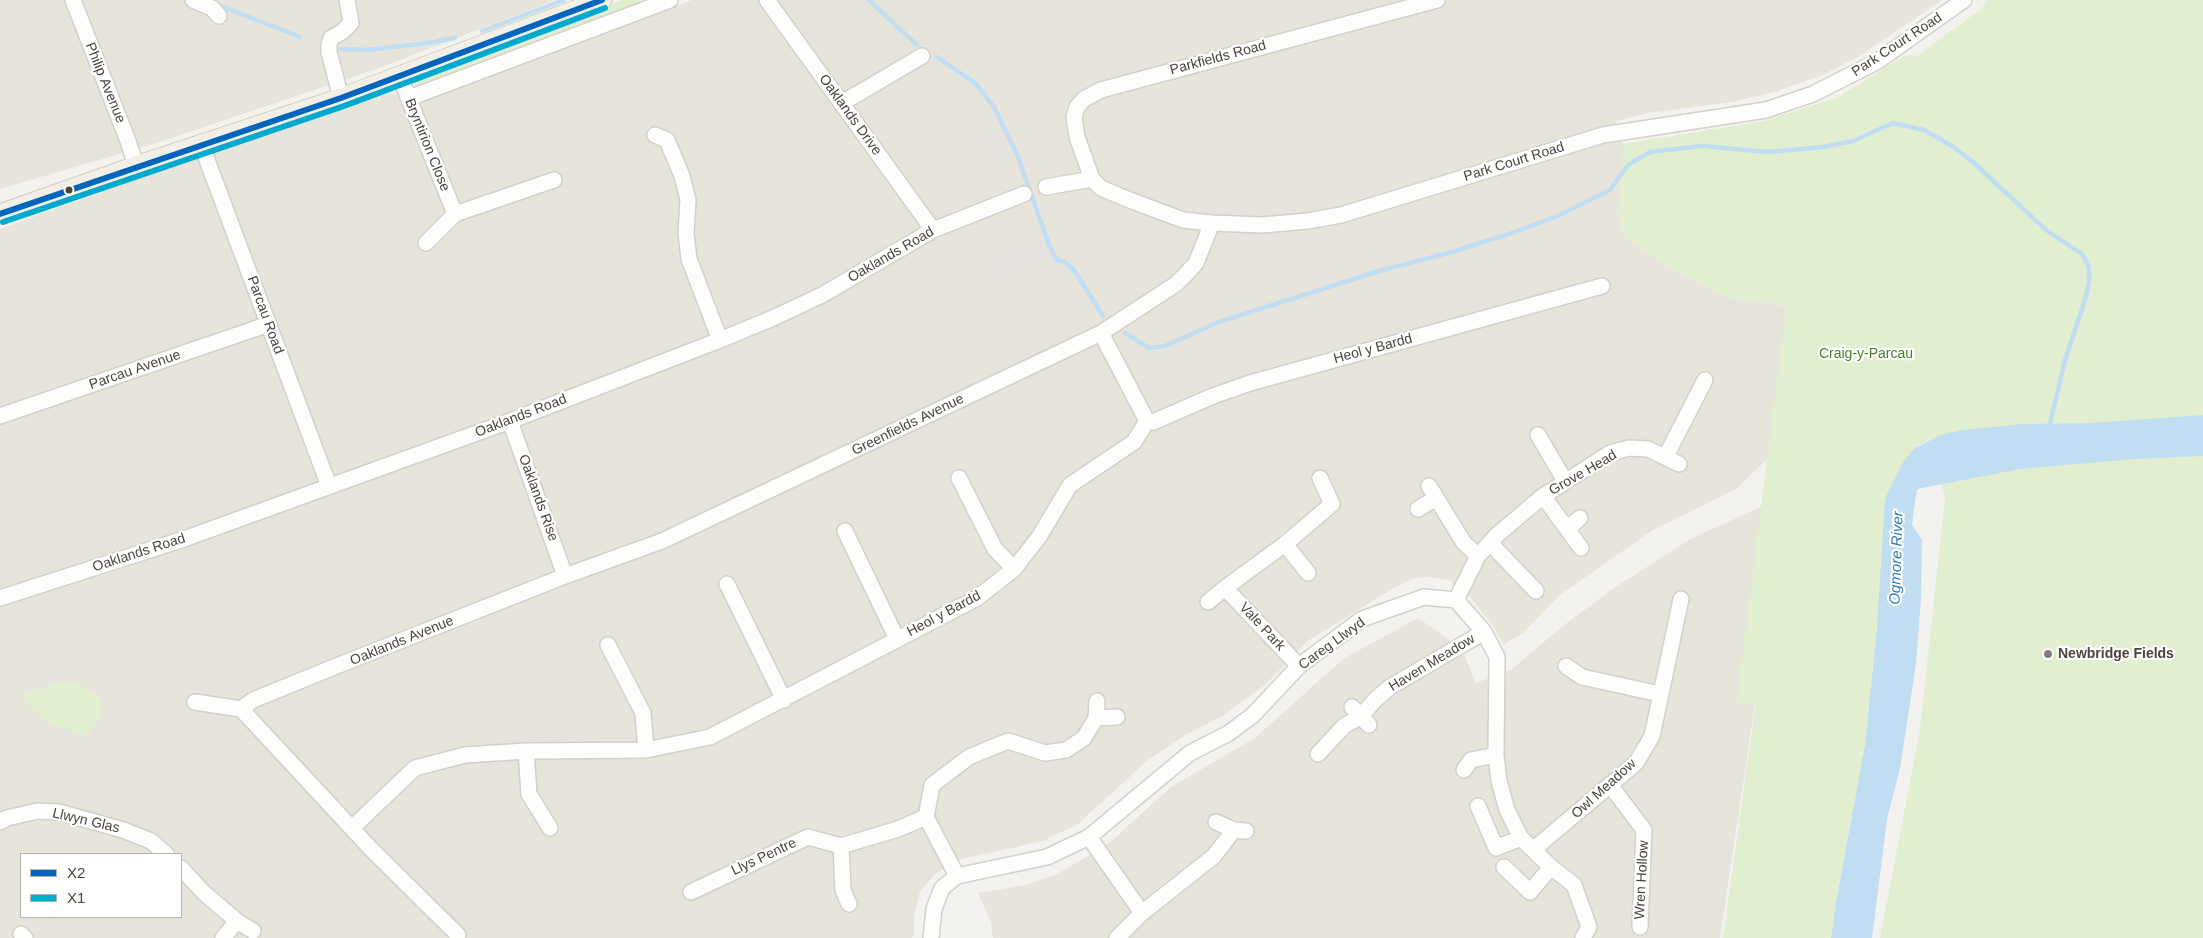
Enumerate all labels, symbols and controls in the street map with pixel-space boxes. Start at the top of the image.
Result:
street label: Park Court Road [1849,10,1945,80]
street label: Parkfields Road [1168,37,1268,79]
street label: Philip Avenue [81,40,129,126]
street label: Oaklands Drive [815,71,885,159]
street label: Bryntirion Close [401,96,453,194]
street label: Park Court Road [1462,139,1566,185]
unlabelled marker [64,185,74,195]
street label: Oaklands Road [845,224,937,286]
street label: Parcau Road [243,274,287,356]
street label: Heol y Bardd [1332,330,1414,368]
park label: Craig-y-Parcau [1819,346,1913,362]
street label: Parcau Avenue [87,347,183,393]
street label: Oaklands Road [473,391,569,441]
street label: Greenfields Avenue [849,391,967,459]
street label: Grove Head [1546,447,1620,499]
street label: Oaklands Rise [515,452,561,544]
water label: Ogmore River [1886,511,1908,605]
street label: Oaklands Road [91,530,187,576]
street label: Heol y Bardd [904,588,984,640]
street label: Vale Park [1236,599,1288,655]
street label: Oaklands Avenue [348,613,456,669]
street label: Careg Llwyd [1296,614,1368,674]
street label: Haven Meadow [1386,631,1478,695]
place label: Newbridge Fields [2058,646,2174,662]
marker: Newbridge Fields [2042,648,2054,660]
street label: Owl Meadow [1568,756,1640,822]
street label: Llwyn Glas [51,805,121,837]
street label: Llys Pentre [729,835,799,879]
street label: Wren Hollow [1632,840,1652,920]
legend [20,853,182,918]
text: X2 [67,864,85,881]
text: X1 [67,889,85,906]

